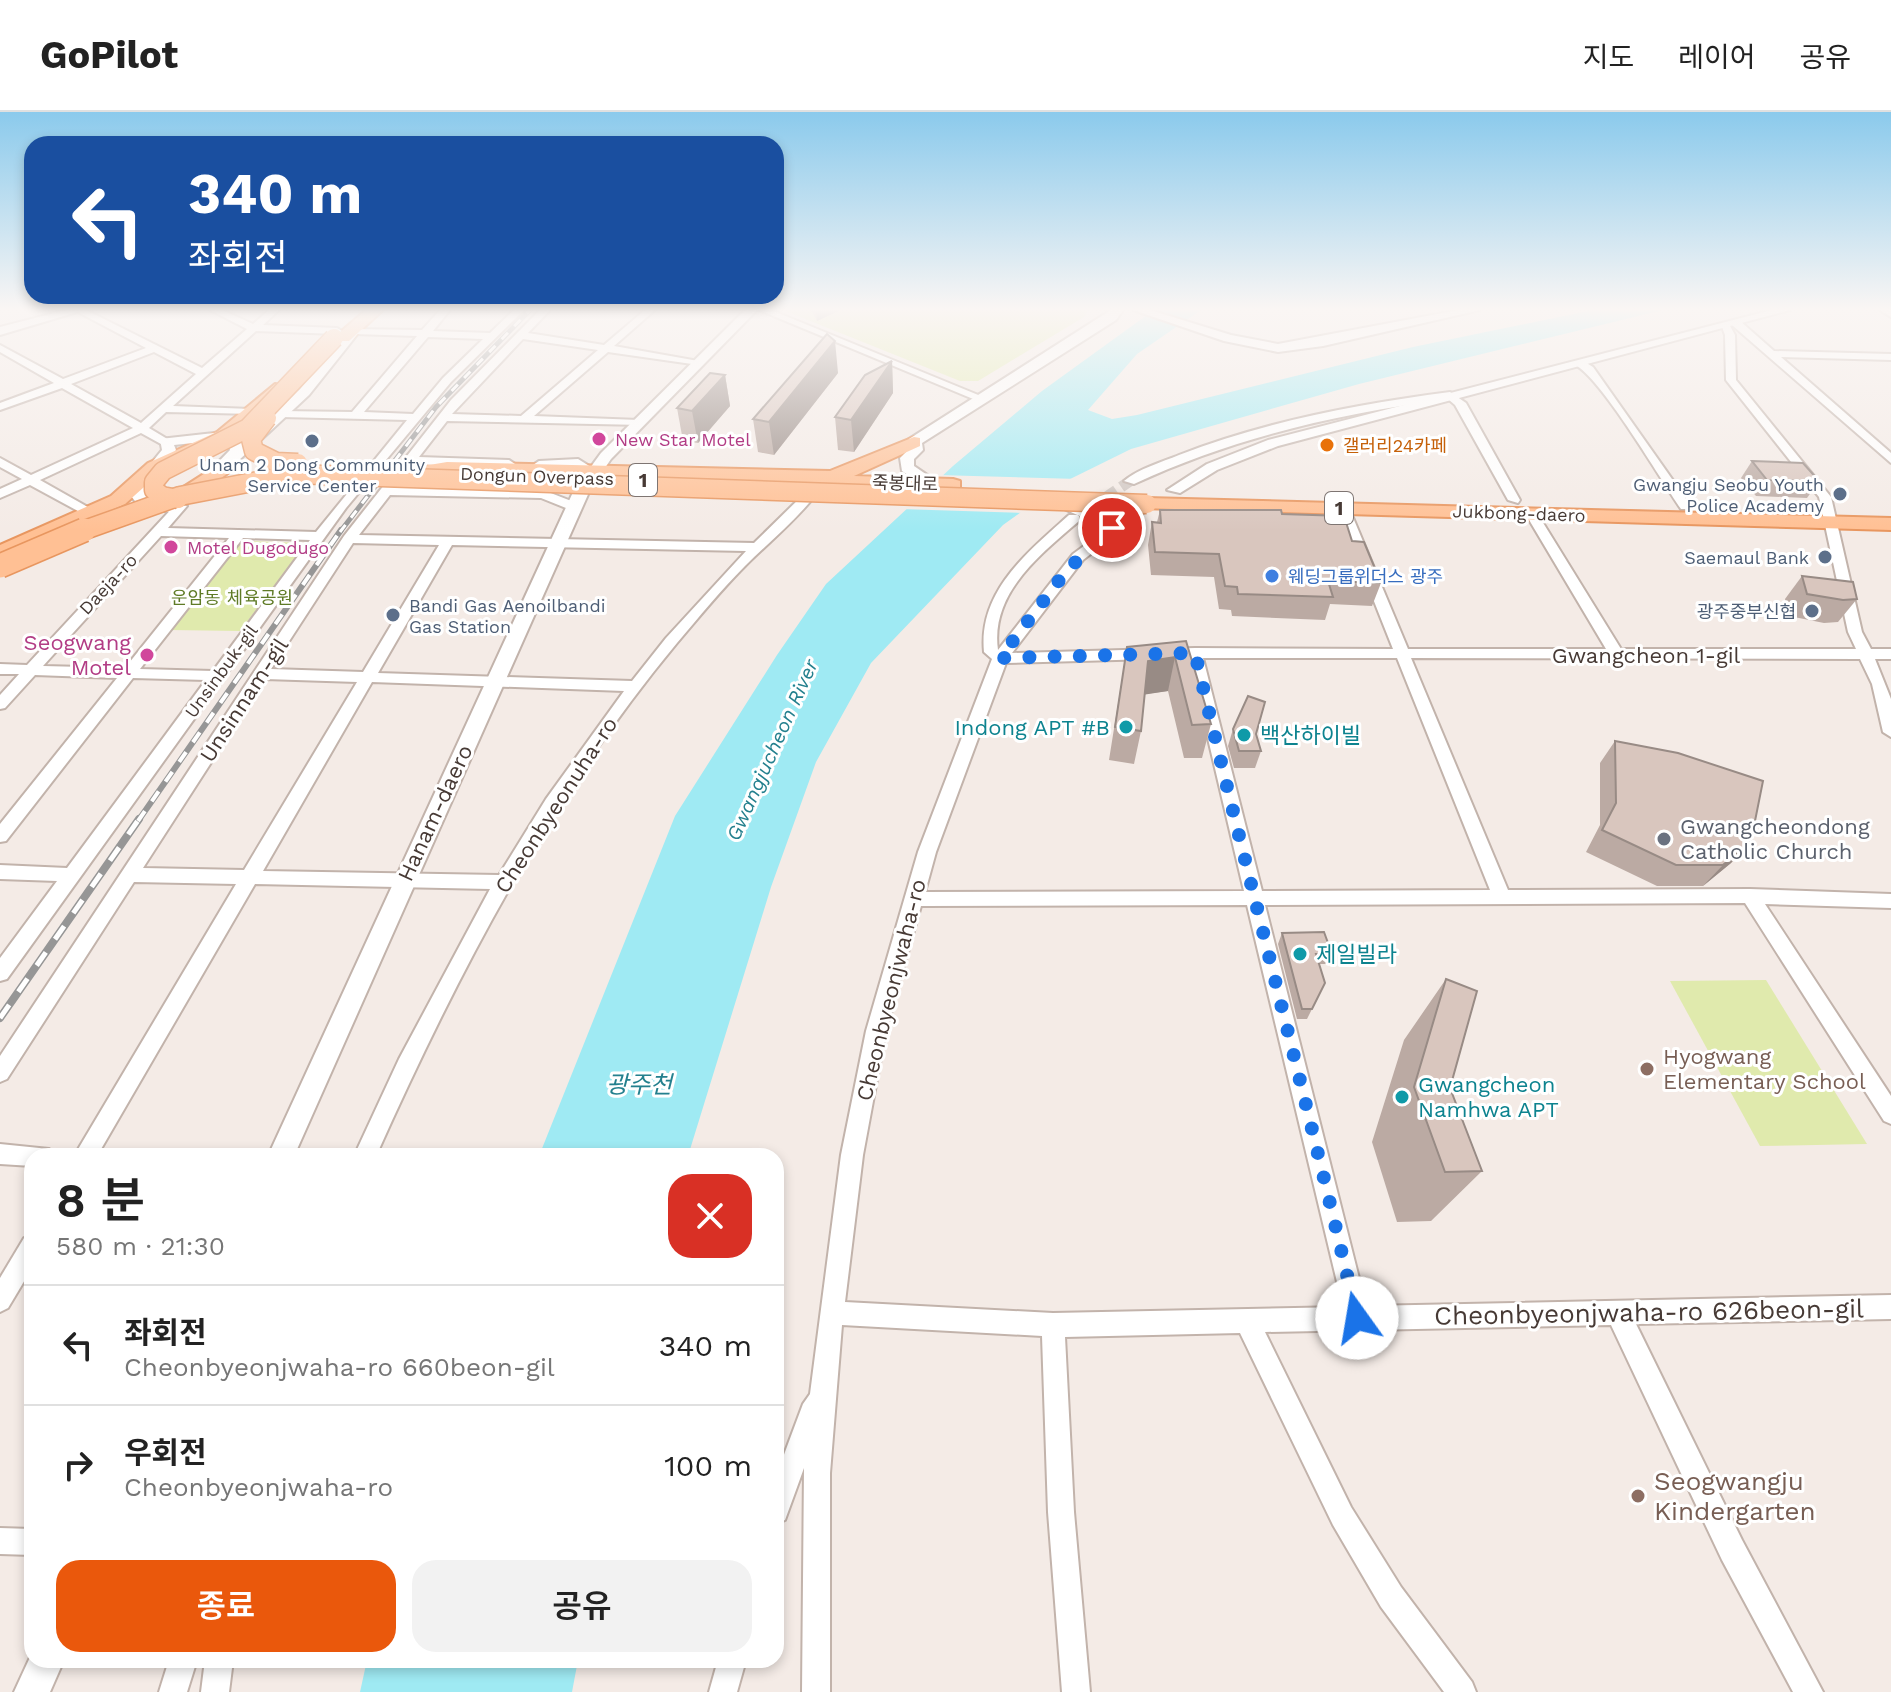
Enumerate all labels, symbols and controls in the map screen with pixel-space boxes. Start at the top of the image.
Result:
text: GoPilot [40,33,178,77]
text: 지도 [1583,41,1634,74]
text: 레이어 [1678,41,1755,74]
text: 공유 [1799,41,1851,74]
text: 340 m [188,161,362,227]
icon: left [56,168,160,272]
text: 좌회전 [188,237,287,279]
place label: New Star Motel [615,429,751,450]
marker: New Star Motel [590,430,608,448]
marker: Unam 2 Dong Community Service Center [303,432,321,450]
place label: 갤러리24카페 [1343,435,1447,456]
marker: 갤러리24카페 [1318,436,1336,454]
place label: Unam 2 Dong Community Service Center [199,454,426,496]
street label: Dongun Overpass [460,463,614,489]
road number: 1 [629,464,657,496]
street label: 죽봉대로 [872,471,938,495]
place label: Gwangju Seobu Youth Police Academy [1633,474,1825,516]
marker: Gwangju Seobu Youth Police Academy [1831,485,1849,503]
road number: 1 [1325,492,1353,524]
pin [1078,494,1146,562]
street label: Jukbong-daero [1452,500,1586,526]
icon: arrive [1090,506,1134,550]
place label: Motel Dugodugo [187,537,329,558]
marker: Motel Dugodugo [162,538,180,556]
place label: Saemaul Bank [1684,547,1809,568]
marker: Saemaul Bank [1816,548,1834,566]
street label: Daeja-ro [75,549,141,619]
place label: 웨딩그룹위더스 광주 [1288,566,1443,587]
marker: 웨딩그룹위더스 광주 [1263,567,1281,585]
park label: 운암동 체육공원 [171,587,293,608]
place label: Bandi Gas Aenoilbandi Gas Station [409,595,605,637]
place label: 광주중부신협 [1697,601,1796,622]
marker: 광주중부신협 [1803,602,1821,620]
marker: Bandi Gas Aenoilbandi Gas Station [384,606,402,624]
street label: Unsinbuk-gil [180,620,262,722]
place label: Seogwang Motel [24,630,131,680]
street label: Unsinnam-gil [195,633,293,767]
street label: Gwangcheon 1-gil [1552,643,1740,668]
marker: Seogwang Motel [138,646,156,664]
water label: Gwangjucheon River [721,655,823,844]
street label: Cheonbyeonuha-ro [490,712,622,898]
place label: Indong APT #B [954,715,1110,740]
marker: Indong APT #B [1117,718,1135,736]
place label: 백산하이빌 [1260,723,1361,748]
marker: 백산하이빌 [1235,726,1253,744]
street label: Hanam-daero [393,741,477,885]
place label: Gwangcheondong Catholic Church [1680,814,1870,864]
marker: Gwangcheondong Catholic Church [1655,830,1673,848]
street label: Cheonbyeonjwaha-ro [851,876,931,1104]
place label: 제일빌라 [1316,942,1397,967]
marker: 제일빌라 [1291,945,1309,963]
place label: Hyogwang Elementary School [1663,1044,1866,1094]
marker: Hyogwang Elementary School [1638,1060,1656,1078]
water label: 광주천 [606,1071,675,1099]
place label: Gwangcheon Namhwa APT [1418,1072,1559,1122]
marker: Gwangcheon Namhwa APT [1393,1088,1411,1106]
text: 8 분 [56,1172,145,1229]
button: close [668,1174,752,1258]
text: 580 m · 21:30 [56,1231,225,1261]
position arrow [1315,1276,1399,1360]
street label: Cheonbyeonjwaha-ro 626beon-gil [1434,1293,1864,1331]
text: 좌회전 [124,1315,207,1350]
icon: left [56,1323,100,1367]
text: 340 m [659,1328,752,1363]
text: Cheonbyeonjwaha-ro 660beon-gil [124,1352,555,1382]
text: 우회전 [124,1435,207,1470]
icon: right [56,1443,100,1487]
text: 100 m [664,1448,752,1483]
place label: Seogwangju Kindergarten [1654,1466,1816,1526]
text: Cheonbyeonjwaha-ro [124,1472,393,1502]
marker: Seogwangju Kindergarten [1629,1487,1647,1505]
button: 종료 [56,1560,396,1652]
button: 공유 [412,1560,752,1652]

